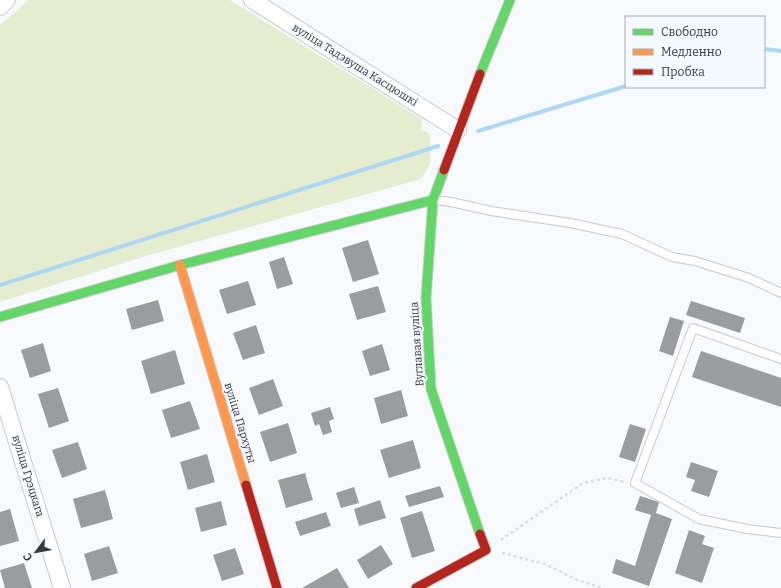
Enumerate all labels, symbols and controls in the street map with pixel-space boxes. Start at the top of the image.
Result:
legend [625,16,765,88]
street label: вуліца Тадэвуша Касцюшкі [290,21,421,109]
text: Свободно [661,25,718,39]
text: Медленно [661,45,722,59]
text: Пробка [661,65,705,79]
street label: Вуглавая вуліца [408,301,426,387]
street label: вуліца Пархуты [222,381,258,465]
street label: вуліца Грэцкага [9,433,47,519]
north arrow [16,532,56,572]
text: С [21,551,35,563]

